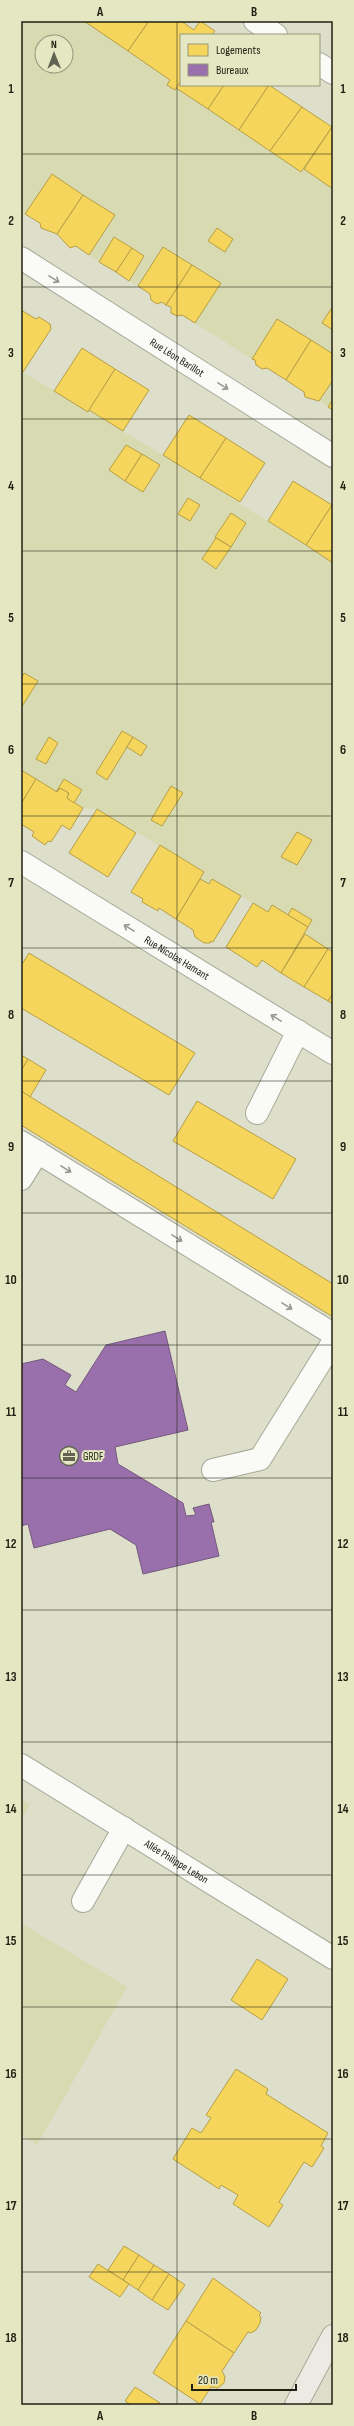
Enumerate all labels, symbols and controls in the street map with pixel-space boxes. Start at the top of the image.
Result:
text: A [96,4,104,20]
text: B [251,4,257,20]
north arrow [34,34,74,74]
legend [180,34,320,86]
text: N [51,38,57,51]
text: Logements [216,43,260,58]
text: Bureaux [216,63,249,78]
text: 1 [8,81,14,97]
text: 1 [340,81,346,97]
text: 2 [8,213,14,229]
text: 2 [340,213,346,229]
one-way arrow [48,275,59,283]
street label: Rue Léon Barillot [147,336,207,380]
text: 3 [8,345,14,361]
text: 3 [340,345,346,361]
one-way arrow [217,382,228,390]
text: 4 [8,478,14,494]
text: 4 [340,478,346,494]
text: 5 [8,610,14,626]
text: 5 [340,610,346,626]
text: 6 [8,742,14,758]
text: 6 [340,742,346,758]
text: 7 [8,875,14,891]
text: 7 [340,875,346,891]
one-way arrow [124,924,135,932]
street label: Rue Nicolas Hamant [142,933,212,983]
text: 8 [8,1007,14,1023]
text: 8 [340,1007,346,1023]
one-way arrow [270,1013,282,1021]
text: 9 [8,1139,14,1155]
text: 9 [340,1139,346,1155]
one-way arrow [60,1166,72,1174]
one-way arrow [171,1234,183,1242]
text: 10 [5,1272,17,1288]
text: 10 [337,1272,349,1288]
one-way arrow [281,1302,292,1310]
text: 11 [6,1404,16,1420]
text: 11 [338,1404,348,1420]
office icon: GRDF [58,1445,80,1467]
place label: GRDF [83,1450,103,1463]
text: 12 [6,1536,17,1552]
text: 12 [338,1536,349,1552]
text: 13 [6,1669,17,1685]
text: 13 [338,1669,349,1685]
text: 14 [5,1801,17,1817]
text: 14 [337,1801,349,1817]
street label: Allée Philippe Lebon [141,1836,211,1887]
text: 15 [6,1933,17,1949]
text: 15 [338,1933,349,1949]
text: 16 [5,2066,17,2082]
text: 16 [337,2066,349,2082]
text: 17 [6,2198,17,2214]
text: 17 [338,2198,349,2214]
text: 18 [5,2330,17,2346]
text: 18 [337,2330,349,2346]
scale bar [192,2366,296,2392]
text: 20 m [198,2373,218,2388]
text: A [96,2408,104,2424]
text: B [251,2408,257,2424]

